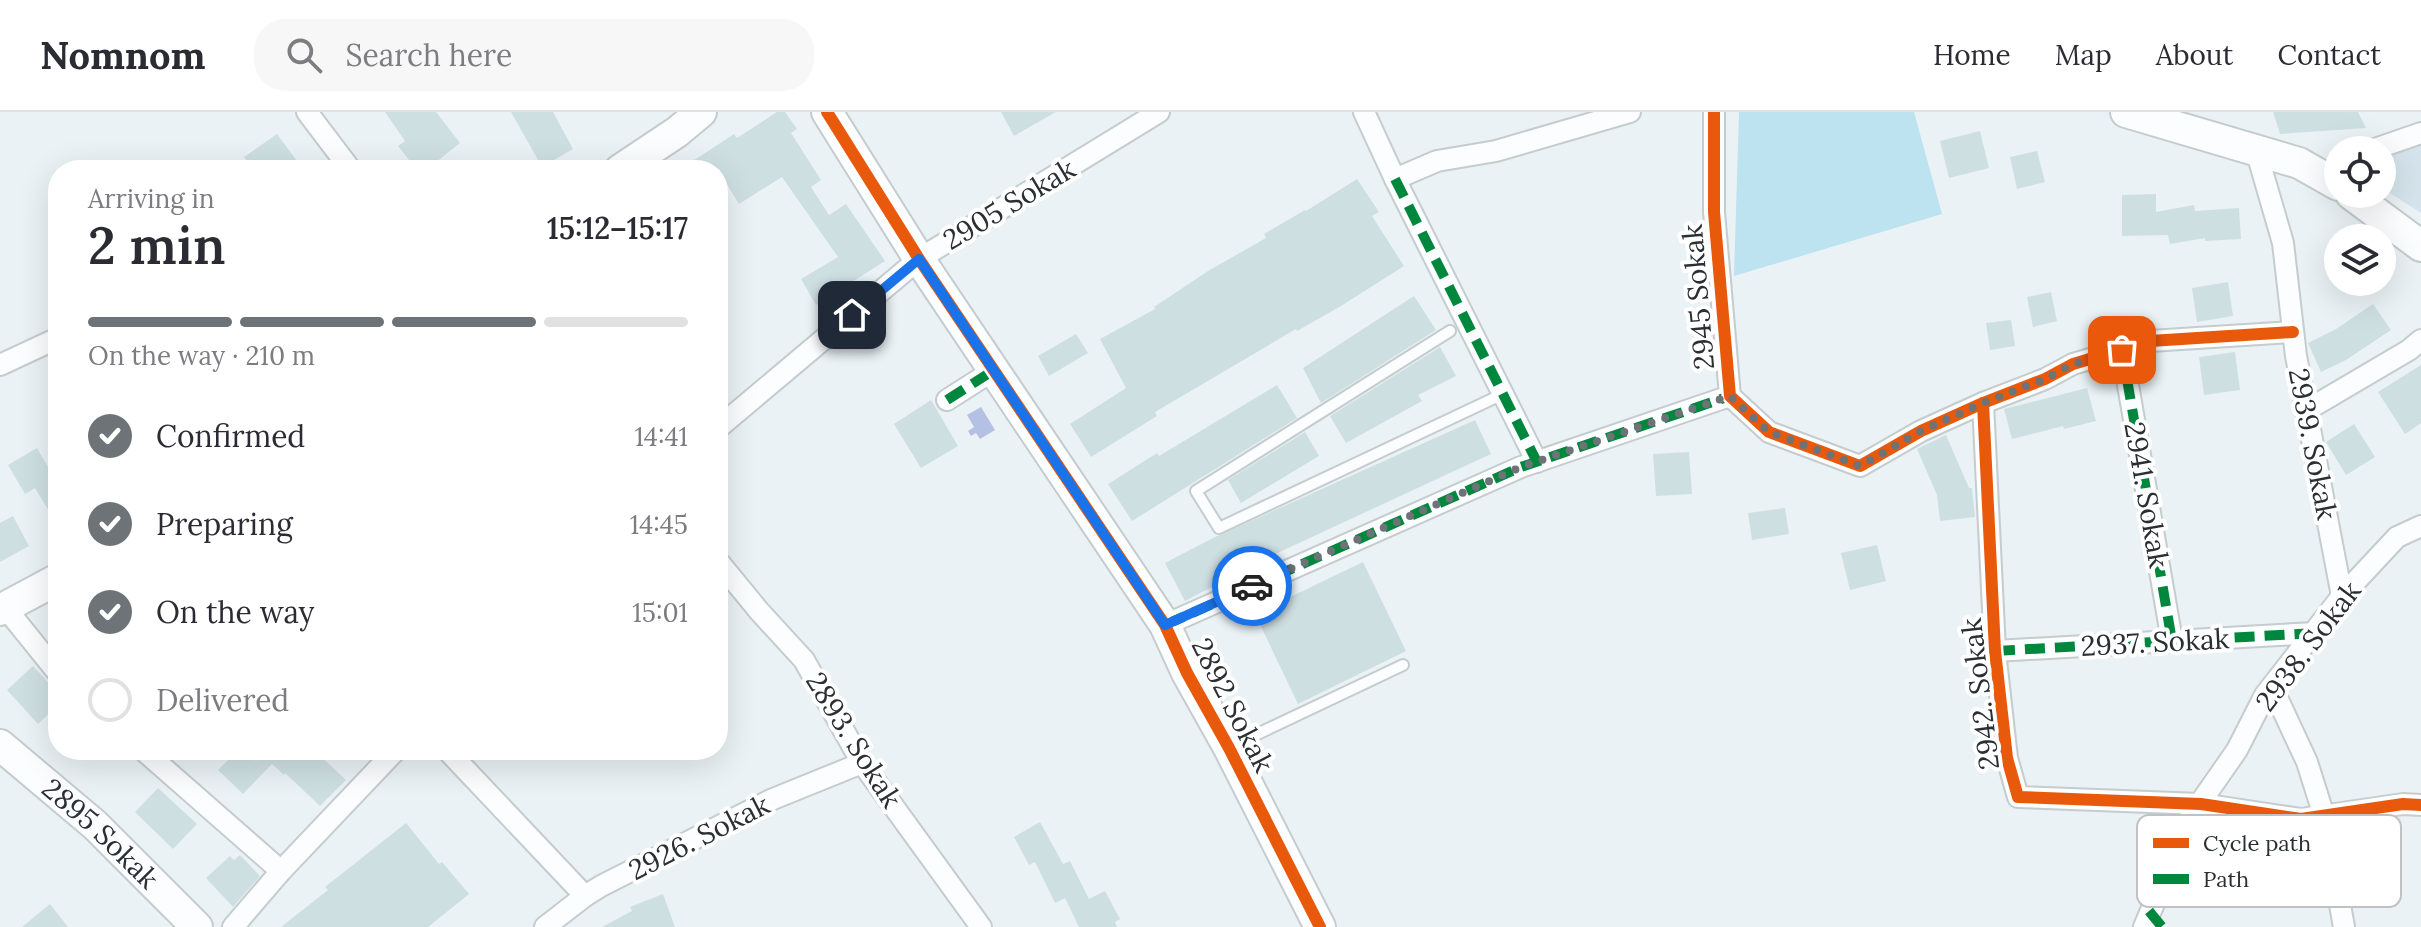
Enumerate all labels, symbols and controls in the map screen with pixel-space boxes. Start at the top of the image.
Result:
search box [254,19,814,91]
text: Nomnom [40,31,206,79]
icon: search [282,33,326,77]
text: Search here [346,36,512,74]
text: Home [1933,37,2011,73]
text: Map [2055,37,2112,73]
text: About [2156,37,2233,73]
text: Contact [2277,37,2381,73]
map controls [2324,136,2396,296]
button: locate [2324,136,2396,208]
street label: 2905 Sokak [936,150,1082,258]
text: Arriving in [88,182,215,215]
text: 15:12–15:17 [547,209,688,247]
text: 2 min [88,212,226,278]
street label: 2945 Sokak [1674,223,1722,371]
button: layers [2324,224,2396,296]
pin [818,281,886,349]
icon: home [830,293,874,337]
pin [2088,316,2156,384]
icon: bag [2100,328,2144,372]
text: On the way · 210 m [88,339,315,372]
street label: 2939. Sokak [2281,365,2345,523]
icon: check [88,414,132,458]
text: Confirmed [156,417,305,455]
street label: 2941. Sokak [2116,419,2178,571]
text: 14:41 [634,420,688,453]
icon: check [88,502,132,546]
text: Preparing [156,505,293,543]
text: 14:45 [630,508,688,541]
courier [1212,546,1292,626]
icon: car [1230,564,1274,608]
street label: 2938. Sokak [2247,574,2369,718]
icon: check [88,590,132,634]
text: On the way [156,593,314,631]
text: 15:01 [632,596,688,629]
street label: 2942. Sokak [1953,616,2007,772]
street label: 2937. Sokak [2080,620,2230,664]
street label: 2892 Sokak [1184,632,1282,778]
street label: 2893. Sokak [798,665,910,815]
text: Delivered [156,681,289,719]
street label: 2895 Sokak [35,770,166,896]
street label: 2926. Sokak [622,786,776,888]
legend [2137,815,2401,907]
text: Cycle path [2203,829,2311,857]
text: Path [2203,865,2249,893]

